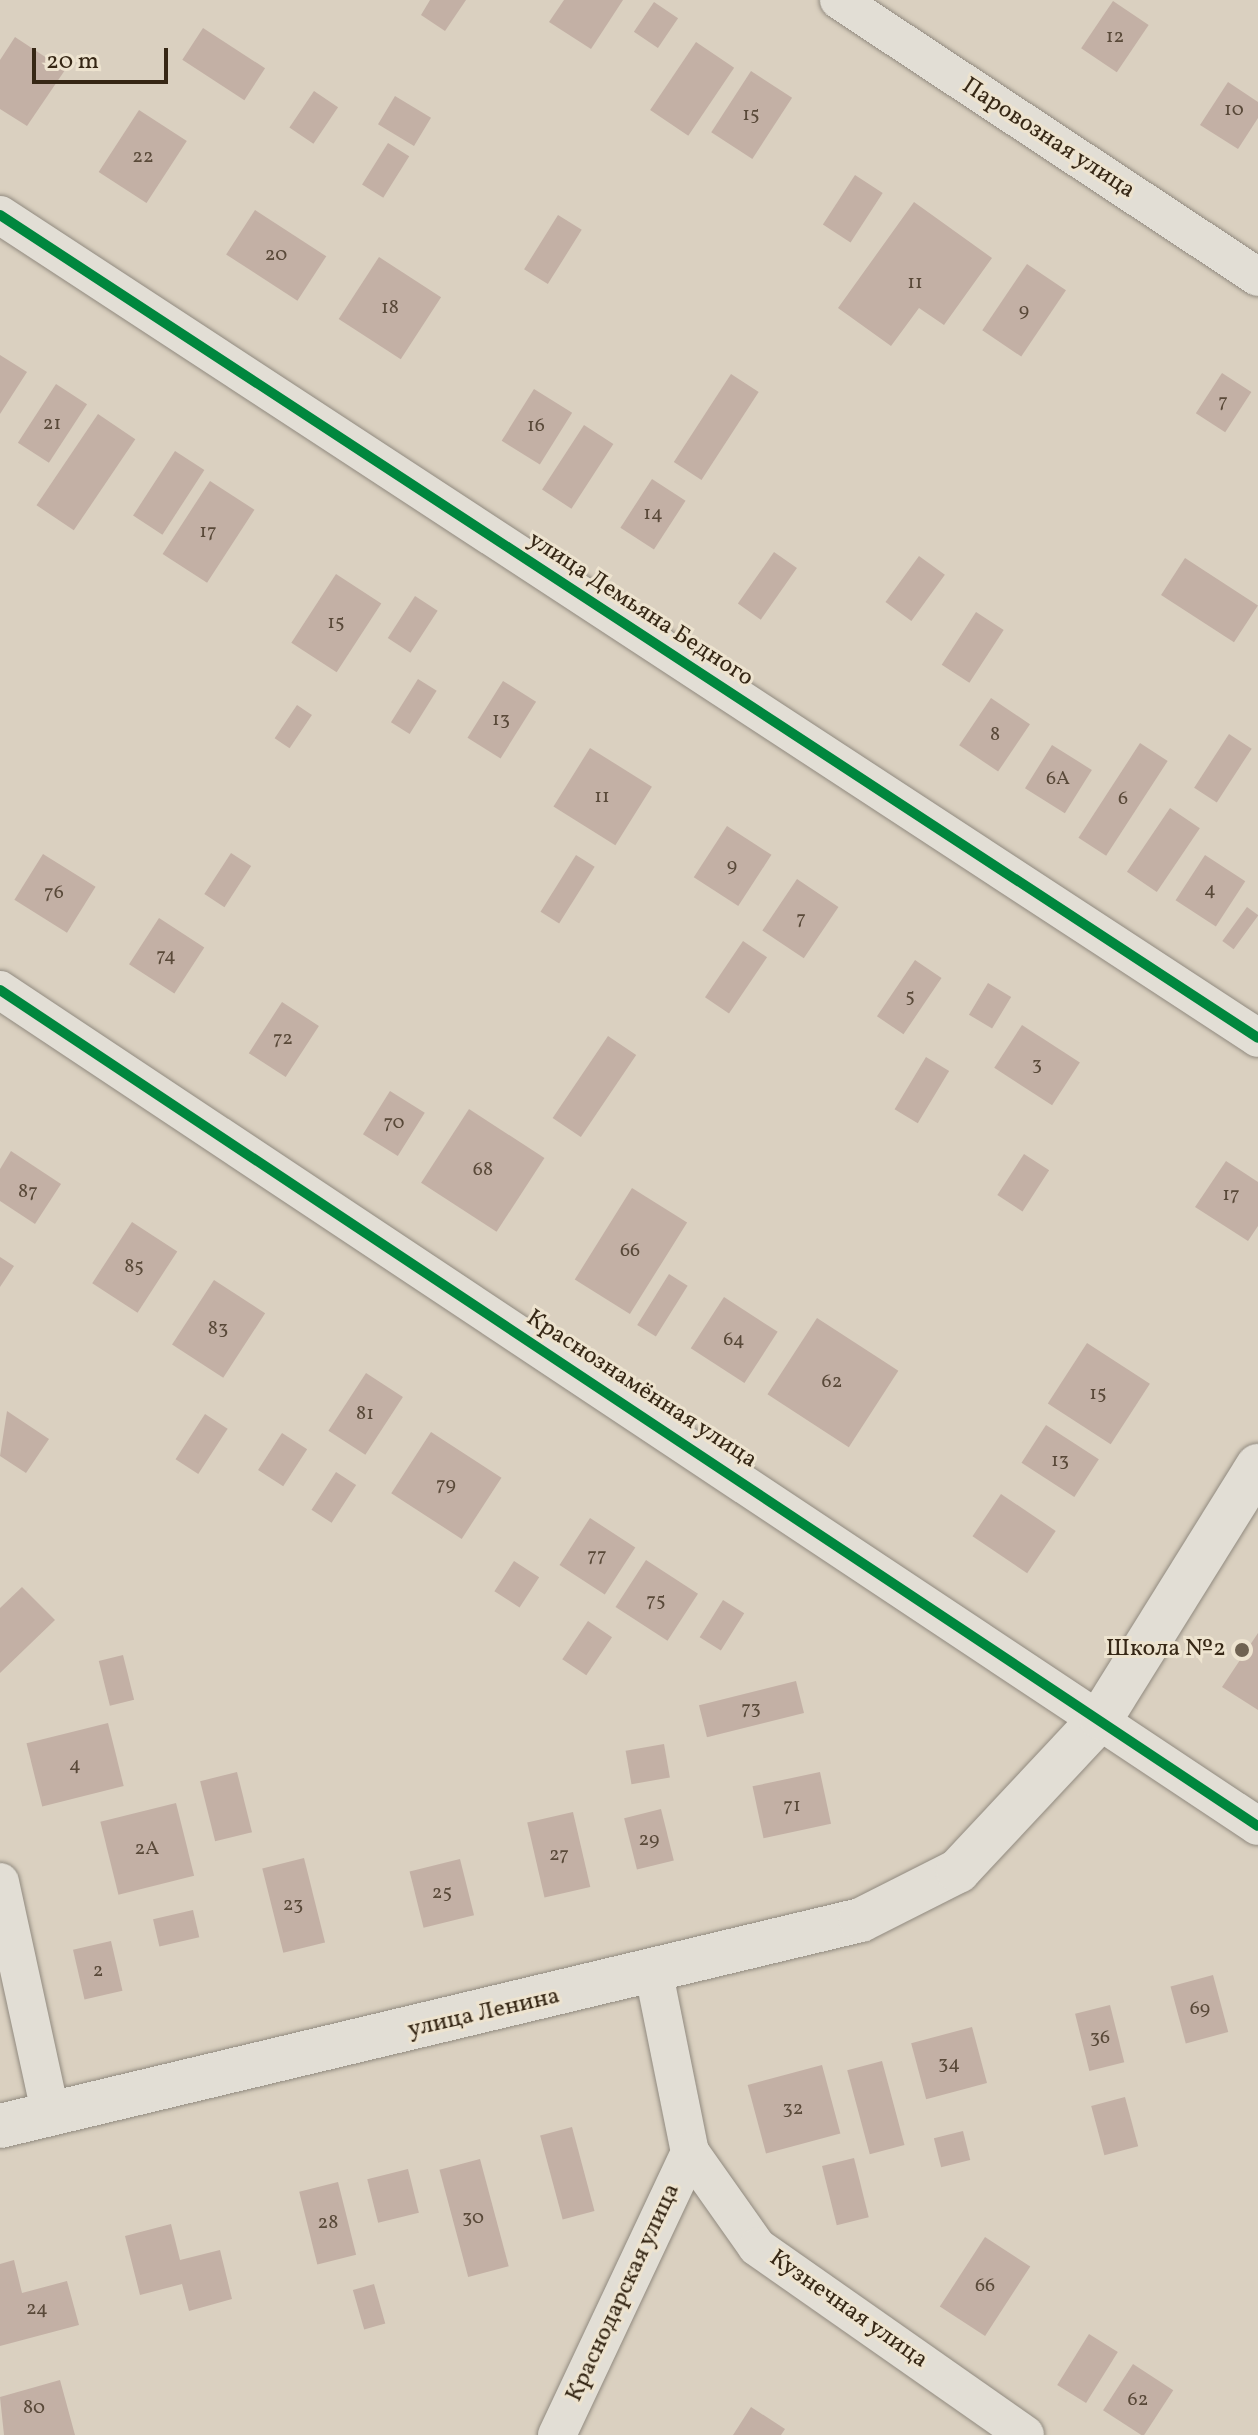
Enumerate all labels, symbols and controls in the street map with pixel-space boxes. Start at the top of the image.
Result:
house number: 12 [1106,25,1124,49]
scale bar [36,32,172,82]
text: 20 m [46,45,99,79]
street label: Паровозная улица [956,72,1140,206]
house number: 10 [1224,98,1244,122]
house number: 15 [742,103,760,127]
house number: 22 [132,145,154,169]
house number: 20 [265,243,287,267]
house number: 11 [907,271,923,295]
house number: 18 [381,296,399,320]
house number: 9 [1019,299,1029,323]
house number: 7 [1218,390,1228,414]
house number: 21 [43,412,61,436]
house number: 16 [527,414,545,438]
house number: 14 [643,502,663,526]
house number: 17 [199,520,217,544]
street label: улица Демьяна Бедного [522,526,758,694]
house number: 15 [327,611,345,635]
house number: 13 [492,708,510,732]
house number: 8 [990,723,1000,747]
house number: 6А [1046,767,1070,791]
house number: 11 [594,785,610,809]
house number: 6 [1118,787,1128,811]
house number: 9 [727,854,737,878]
house number: 4 [1204,878,1216,902]
house number: 76 [44,881,64,905]
house number: 7 [796,907,806,931]
house number: 74 [156,944,176,968]
house number: 5 [905,985,915,1009]
house number: 72 [273,1027,293,1051]
house number: 3 [1032,1053,1042,1077]
house number: 70 [384,1111,404,1135]
house number: 68 [473,1158,493,1182]
house number: 87 [18,1180,38,1204]
house number: 17 [1222,1183,1240,1207]
house number: 66 [620,1239,640,1263]
house number: 85 [124,1255,144,1279]
street label: Краснознамённая улица [520,1304,762,1476]
house number: 83 [208,1317,228,1341]
house number: 64 [723,1328,745,1352]
house number: 62 [822,1370,842,1394]
house number: 15 [1089,1382,1107,1406]
house number: 81 [356,1402,374,1426]
house number: 13 [1051,1449,1069,1473]
house number: 79 [436,1473,456,1497]
house number: 77 [587,1544,607,1568]
house number: 75 [646,1589,666,1613]
place label: Школа №2 [1106,1636,1226,1664]
marker: Школа №2 [1233,1641,1251,1659]
house number: 73 [741,1697,761,1721]
house number: 4 [69,1753,81,1777]
house number: 71 [783,1794,801,1818]
house number: 29 [639,1828,659,1852]
house number: 2А [135,1837,159,1861]
house number: 27 [549,1843,569,1867]
house number: 25 [432,1881,452,1905]
house number: 23 [283,1893,303,1917]
house number: 2 [93,1959,103,1983]
street label: улица Ленина [405,1983,563,2045]
house number: 69 [1190,1997,1210,2021]
house number: 36 [1090,2026,1110,2050]
house number: 34 [938,2052,960,2076]
house number: 32 [783,2097,803,2121]
street label: Краснодарская улица [561,2179,687,2407]
house number: 30 [462,2206,484,2230]
house number: 28 [318,2211,338,2235]
street label: Кузнечная улица [763,2244,933,2376]
house number: 66 [975,2274,995,2298]
house number: 24 [26,2297,48,2321]
house number: 62 [1128,2388,1148,2412]
house number: 80 [23,2396,45,2420]

